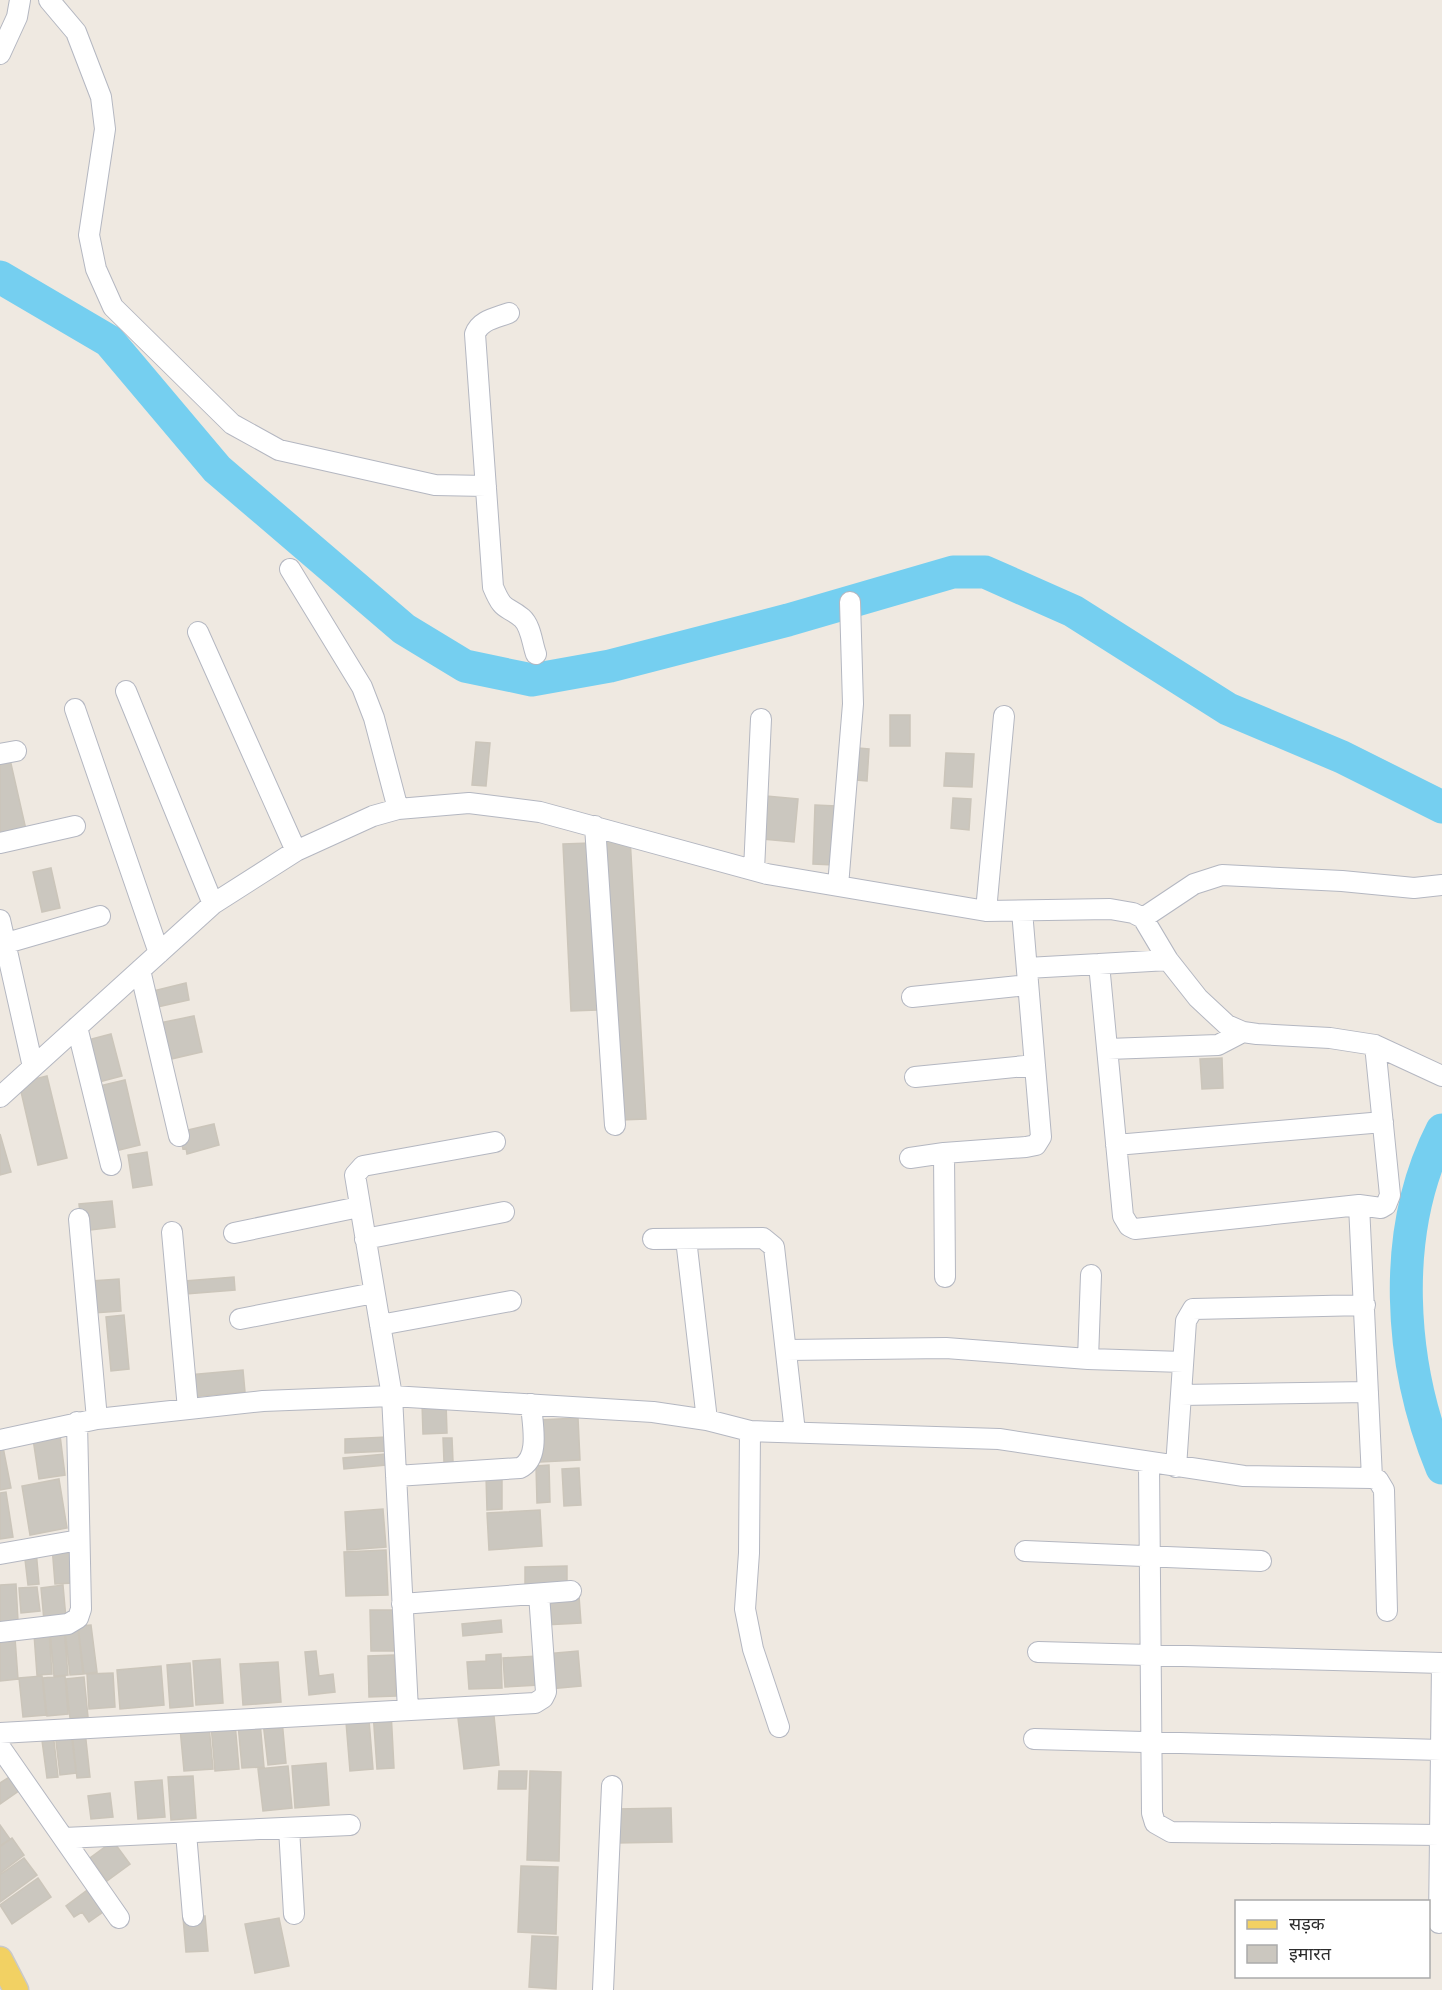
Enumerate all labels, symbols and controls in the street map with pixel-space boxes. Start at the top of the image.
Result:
legend [1235,1900,1430,1978]
text: सड़क [1289,1911,1326,1935]
text: इमारत [1289,1941,1332,1965]

